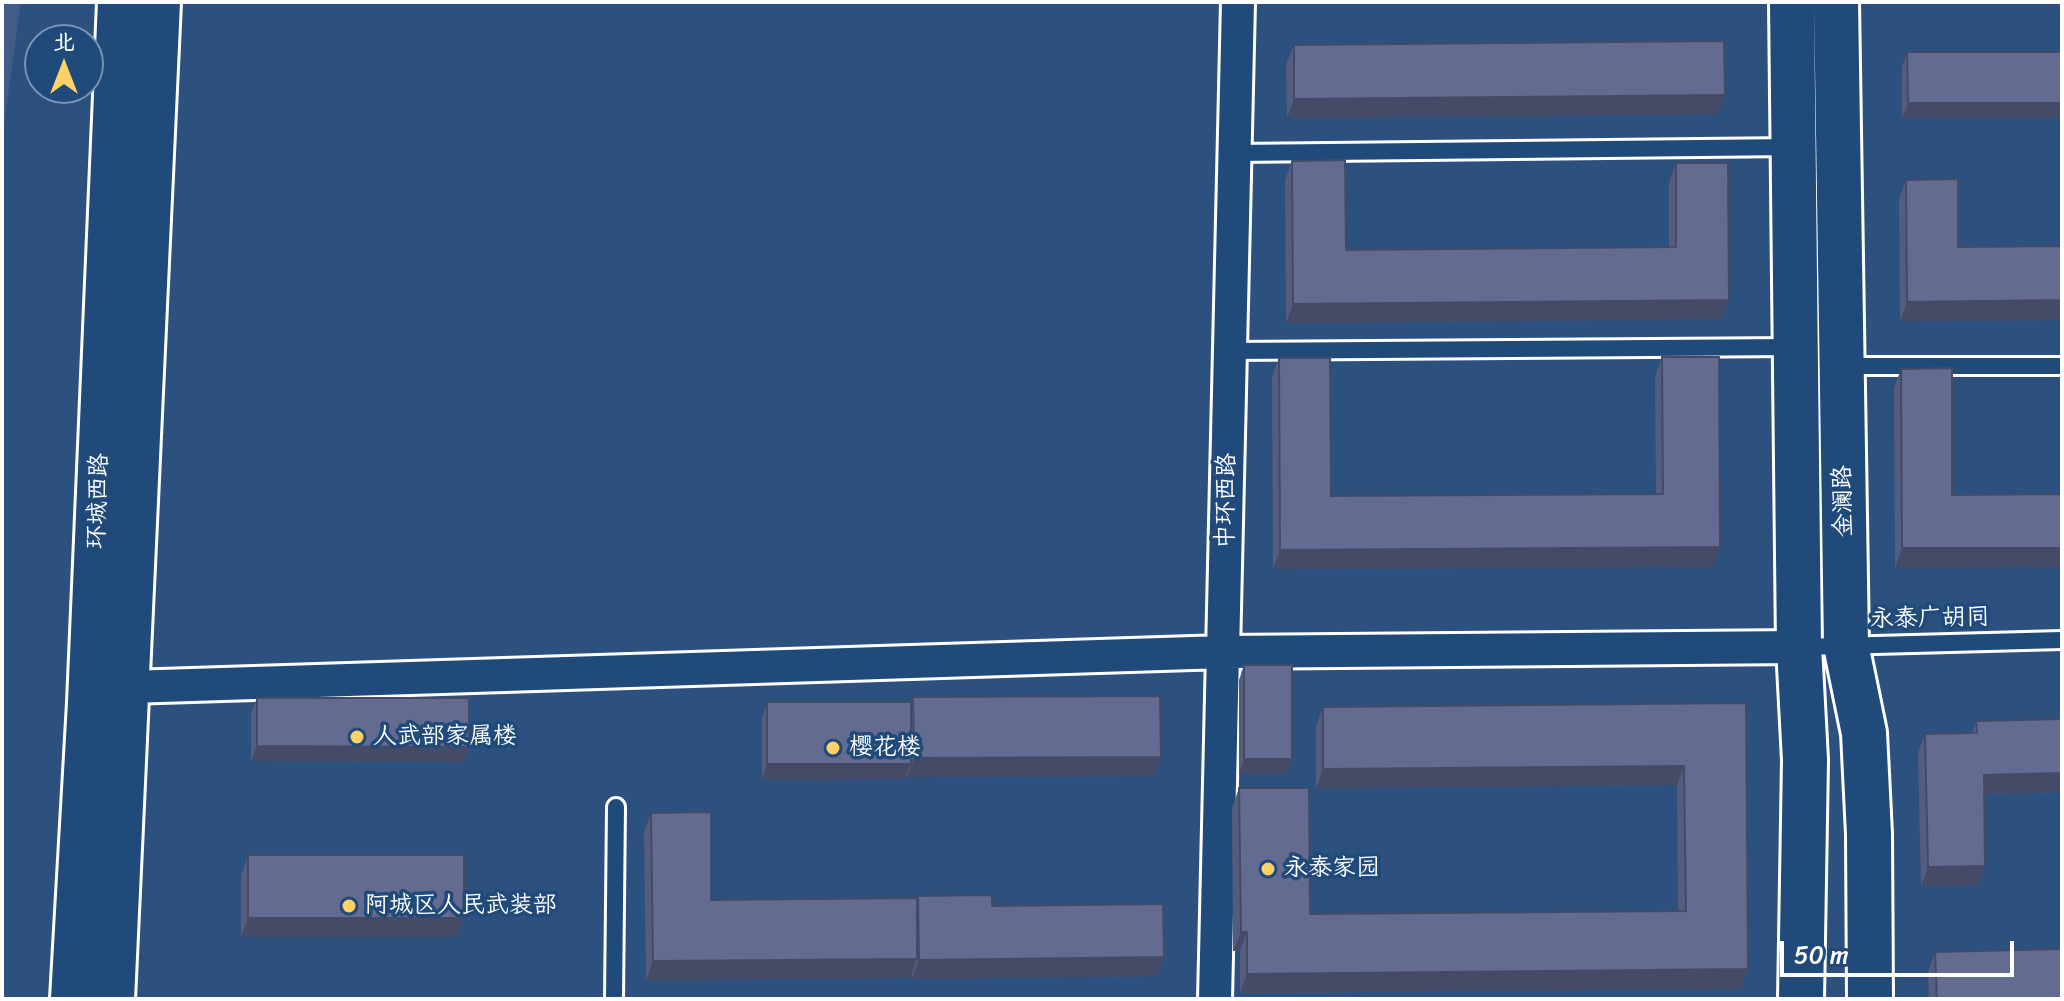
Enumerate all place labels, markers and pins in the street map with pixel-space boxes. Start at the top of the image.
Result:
place label: 人武部家属楼 [373,723,517,751]
marker: 人武部家属楼 [348,728,366,746]
place label: 樱花楼 [849,734,921,762]
marker: 樱花楼 [824,739,842,757]
place label: 永泰家园 [1284,855,1380,883]
marker: 永泰家园 [1259,860,1277,878]
place label: 阿城区人民武装部 [365,892,557,920]
marker: 阿城区人民武装部 [340,897,358,915]

